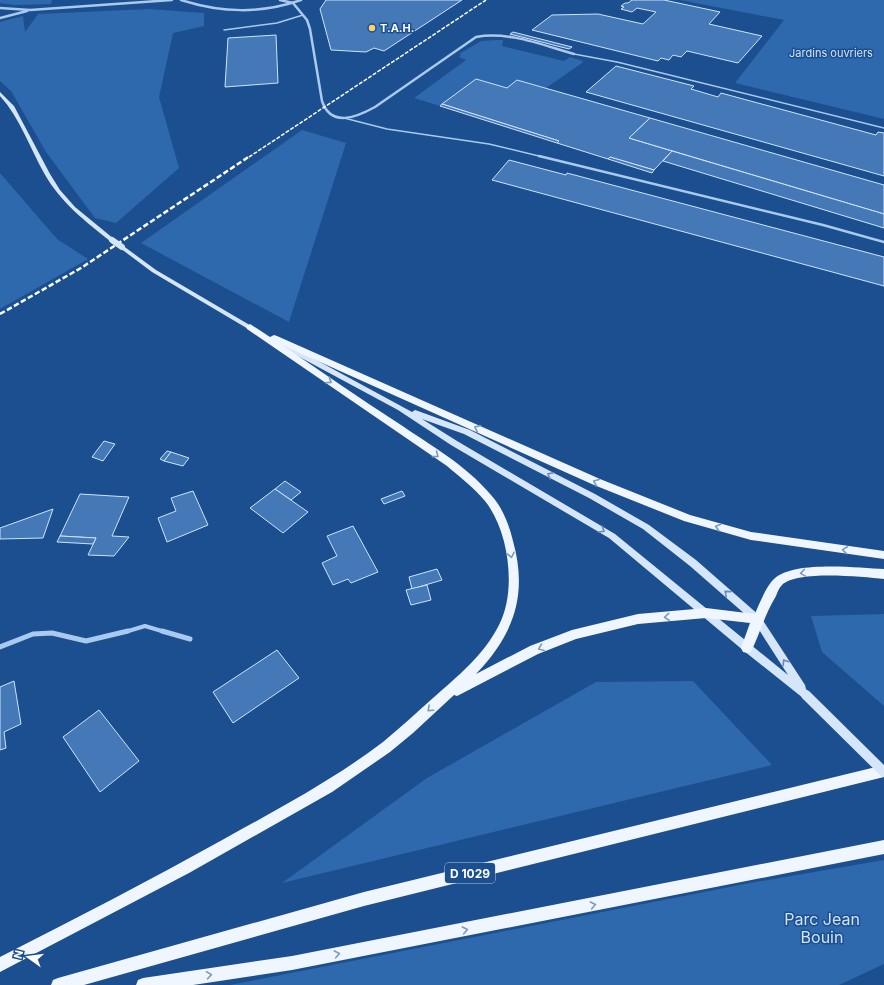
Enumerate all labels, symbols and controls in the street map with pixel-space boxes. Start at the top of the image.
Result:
place label: T.A.H. [380,21,414,35]
marker: T.A.H. [367,23,377,33]
park label: Jardins ouvriers [789,46,873,60]
one-way arrow [325,376,332,384]
one-way arrow [474,425,482,433]
one-way arrow [431,450,438,457]
one-way arrow [547,472,554,480]
one-way arrow [592,478,599,486]
one-way arrow [714,523,721,531]
one-way arrow [598,526,605,533]
one-way arrow [842,546,848,555]
one-way arrow [507,552,515,558]
one-way arrow [800,568,806,577]
one-way arrow [725,591,732,598]
one-way arrow [664,612,670,621]
one-way arrow [538,643,545,651]
one-way arrow [782,659,789,666]
one-way arrow [427,705,434,712]
road number: D 1029 [445,863,495,883]
one-way arrow [590,901,596,910]
park label: Parc Jean Bouin [784,909,860,947]
one-way arrow [462,926,468,934]
north arrow [8,937,48,977]
text: N [10,949,26,960]
one-way arrow [334,950,341,959]
one-way arrow [206,971,212,980]

